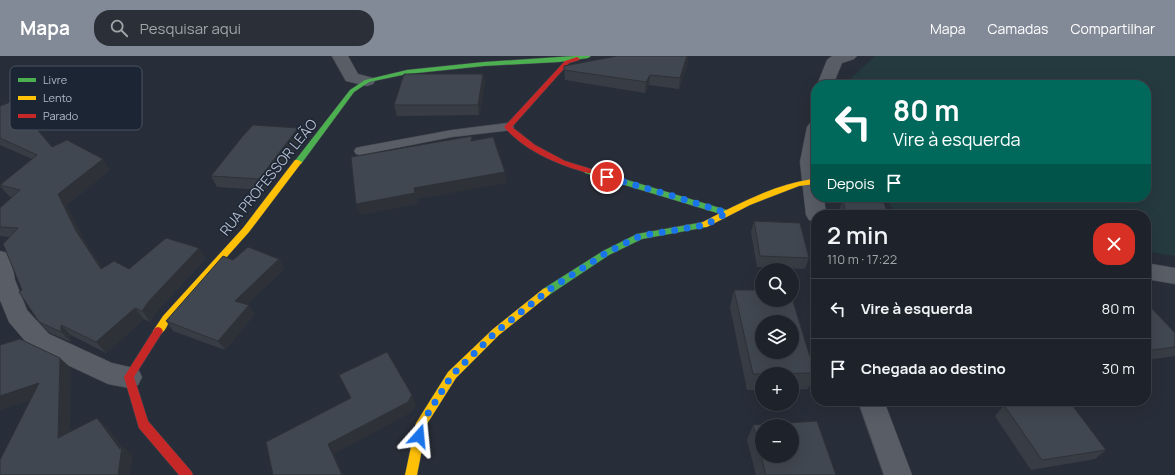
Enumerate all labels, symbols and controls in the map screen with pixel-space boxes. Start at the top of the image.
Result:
search box [94,10,374,46]
text: Mapa [20,15,70,41]
icon: search [108,17,130,39]
text: Pesquisar aqui [140,18,241,39]
text: Mapa [930,19,966,38]
text: Camadas [988,19,1048,38]
text: Compartilhar [1070,19,1155,38]
legend [10,66,142,130]
text: Livre [43,72,68,87]
text: Lento [43,90,73,105]
text: 80 m [893,91,959,129]
icon: left [827,96,879,148]
text: Parado [43,108,79,123]
street label: RUA PROFESSOR LEÃO [215,115,321,239]
text: Vire à esquerda [893,127,1021,151]
pin [590,160,624,194]
icon: arrive [596,166,618,188]
icon: arrive [883,172,905,194]
text: Depois [827,173,875,194]
text: 2 min [827,218,888,251]
button: close [1093,223,1135,265]
text: 110 m · 17:22 [827,250,897,268]
map controls [755,263,799,463]
button: search [755,263,799,307]
icon: left [827,298,849,320]
text: Vire à esquerda [861,298,973,319]
text: 80 m [1101,298,1135,319]
button: layers [755,315,799,359]
icon: arrive [827,358,849,380]
text: Chegada ao destino [861,358,1006,379]
text: 30 m [1102,358,1135,379]
button: + [755,367,799,411]
position arrow [398,415,440,457]
button: − [755,419,799,463]

